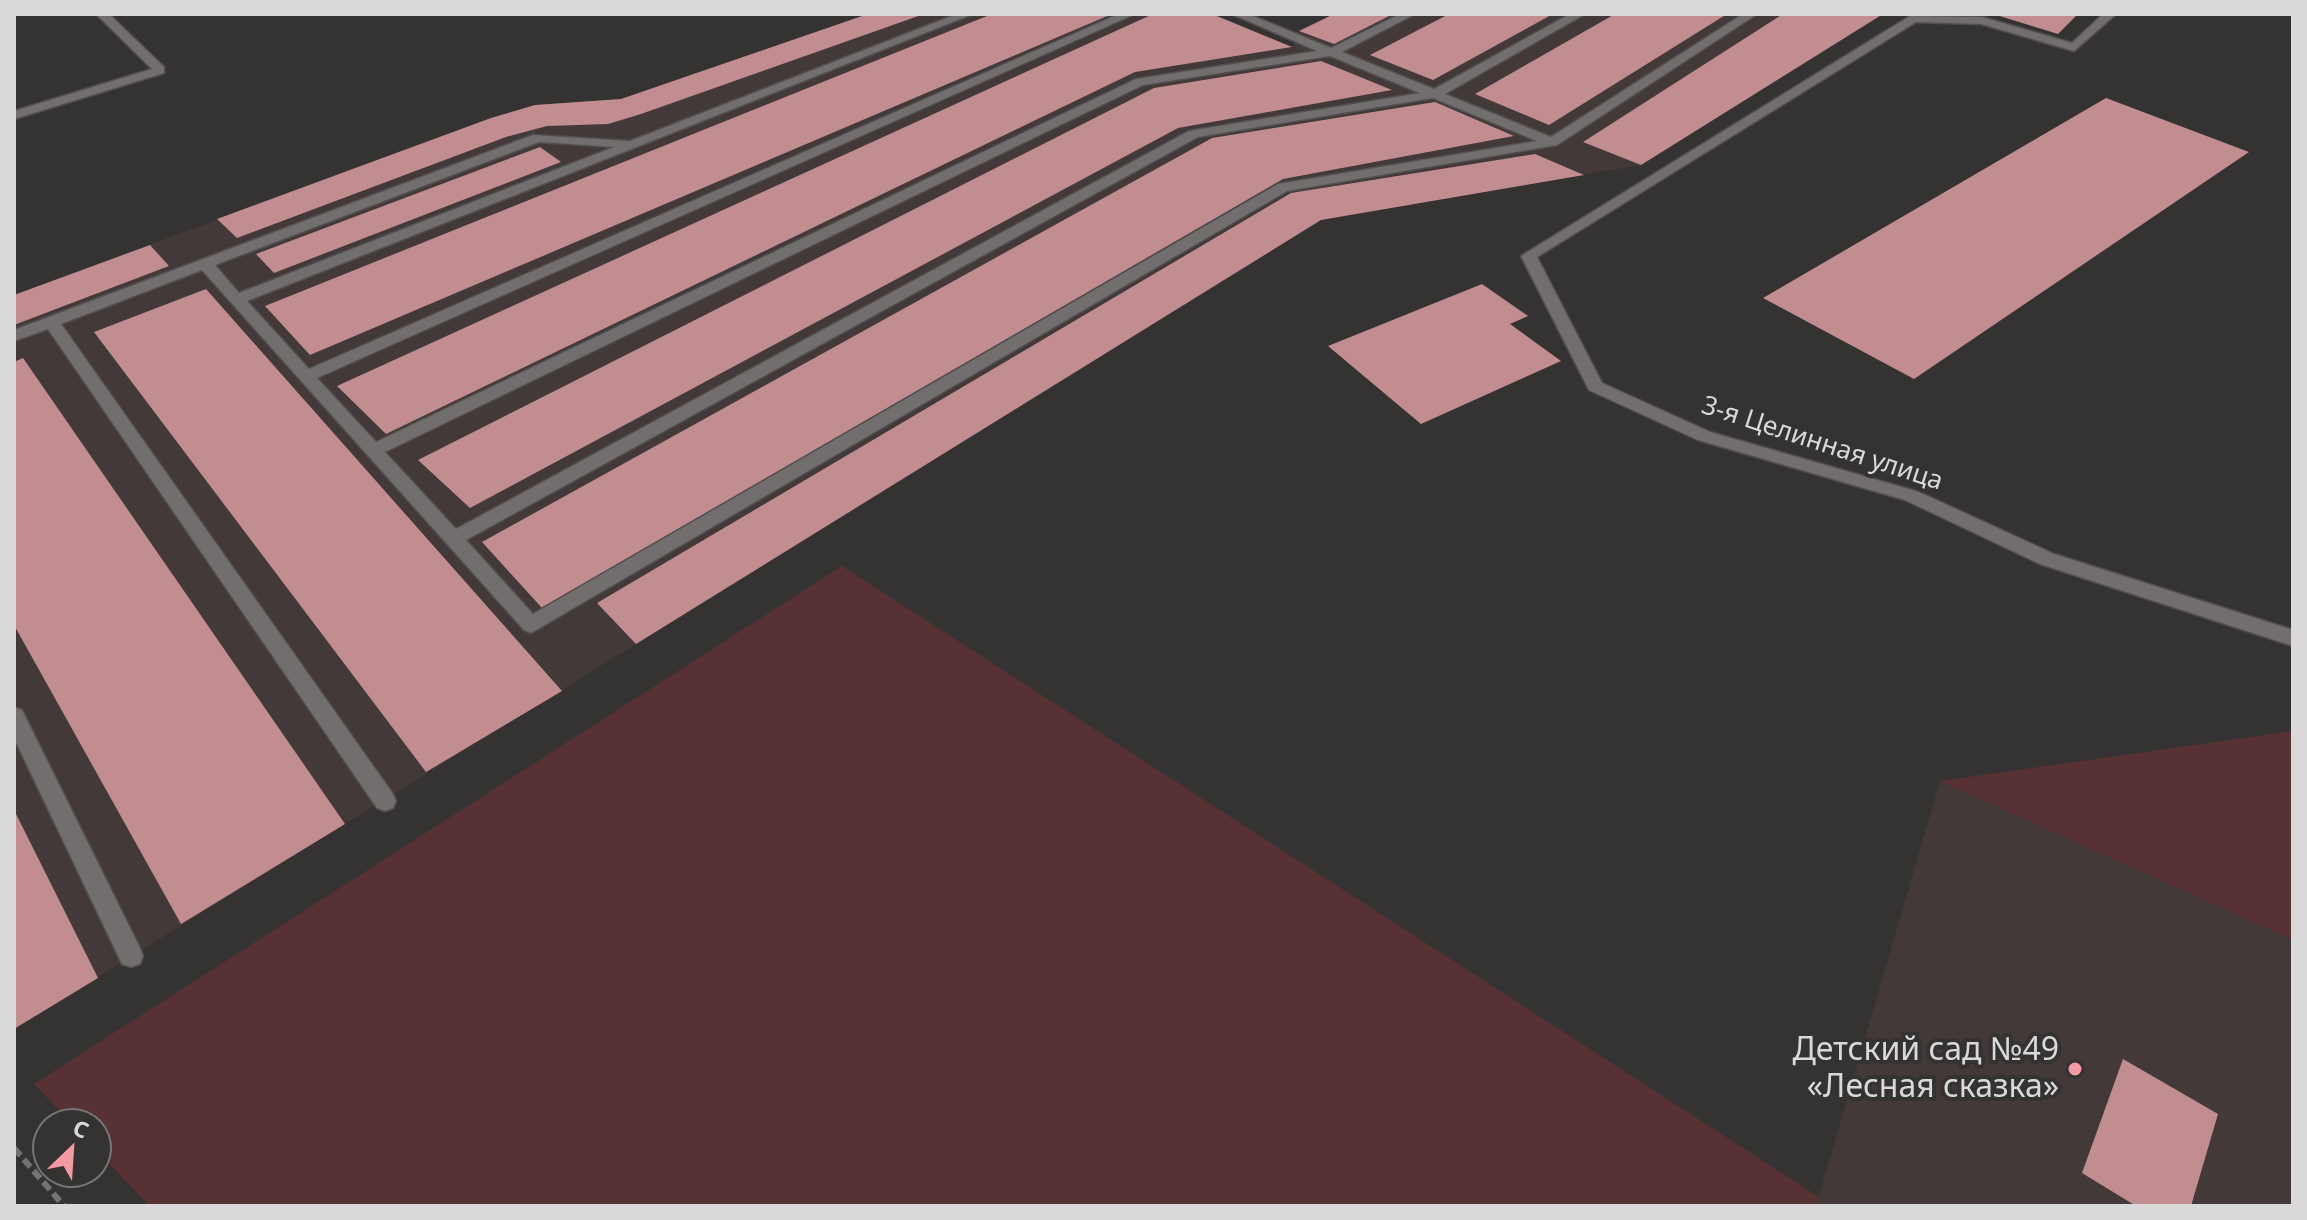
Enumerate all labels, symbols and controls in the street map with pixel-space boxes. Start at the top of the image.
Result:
street label: 3-я Целинная улица [1697,390,1947,498]
place label: Детский сад №49 «Лесная сказка» [1792,1032,2059,1107]
marker: Детский сад №49 «Лесная сказка» [2066,1060,2084,1078]
north arrow [32,1108,112,1188]
text: С [69,1111,94,1145]

